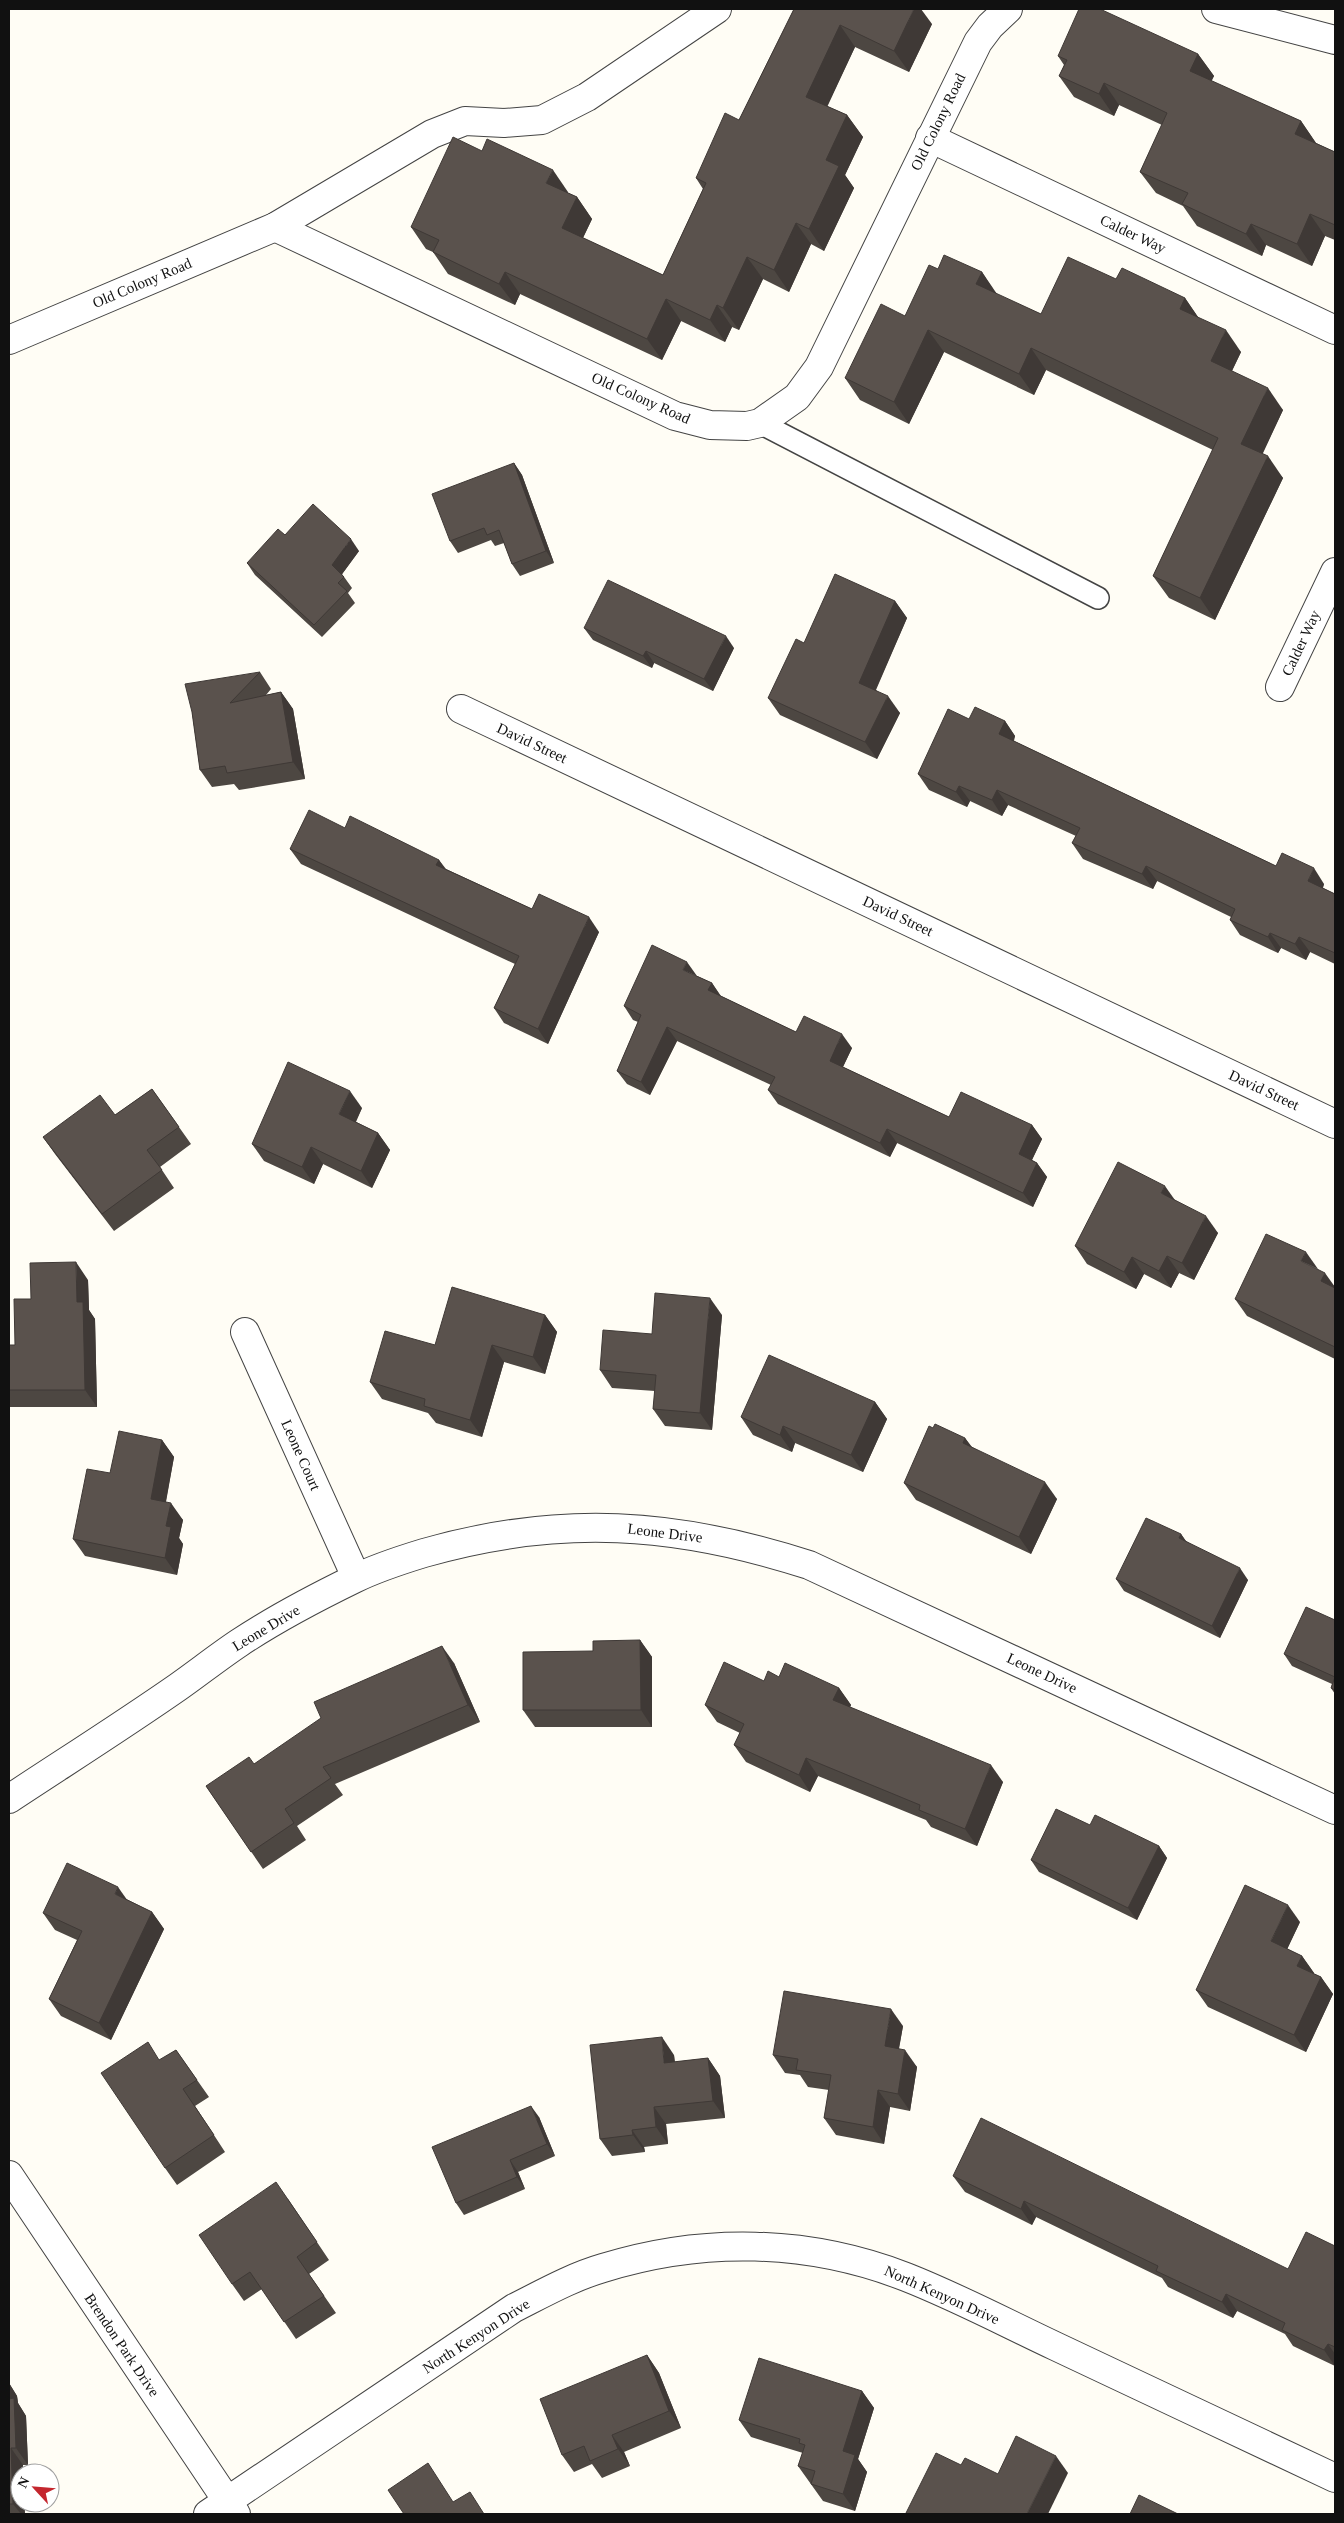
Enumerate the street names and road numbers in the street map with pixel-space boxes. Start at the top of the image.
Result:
street label: Old Colony Road [908,70,969,173]
street label: Calder Way [1098,212,1169,256]
street label: Old Colony Road [90,255,194,311]
street label: Old Colony Road [589,369,693,427]
street label: Calder Way [1279,607,1323,678]
street label: David Street [494,720,570,767]
street label: David Street [860,893,936,940]
street label: David Street [1226,1067,1302,1114]
street label: Leone Court [278,1417,324,1493]
street label: Leone Drive [627,1520,704,1546]
street label: Leone Drive [230,1602,303,1654]
street label: Leone Drive [1004,1650,1080,1696]
street label: North Kenyon Drive [882,2262,1002,2328]
street label: Brendon Park Drive [82,2290,163,2400]
street label: North Kenyon Drive [420,2295,533,2377]

